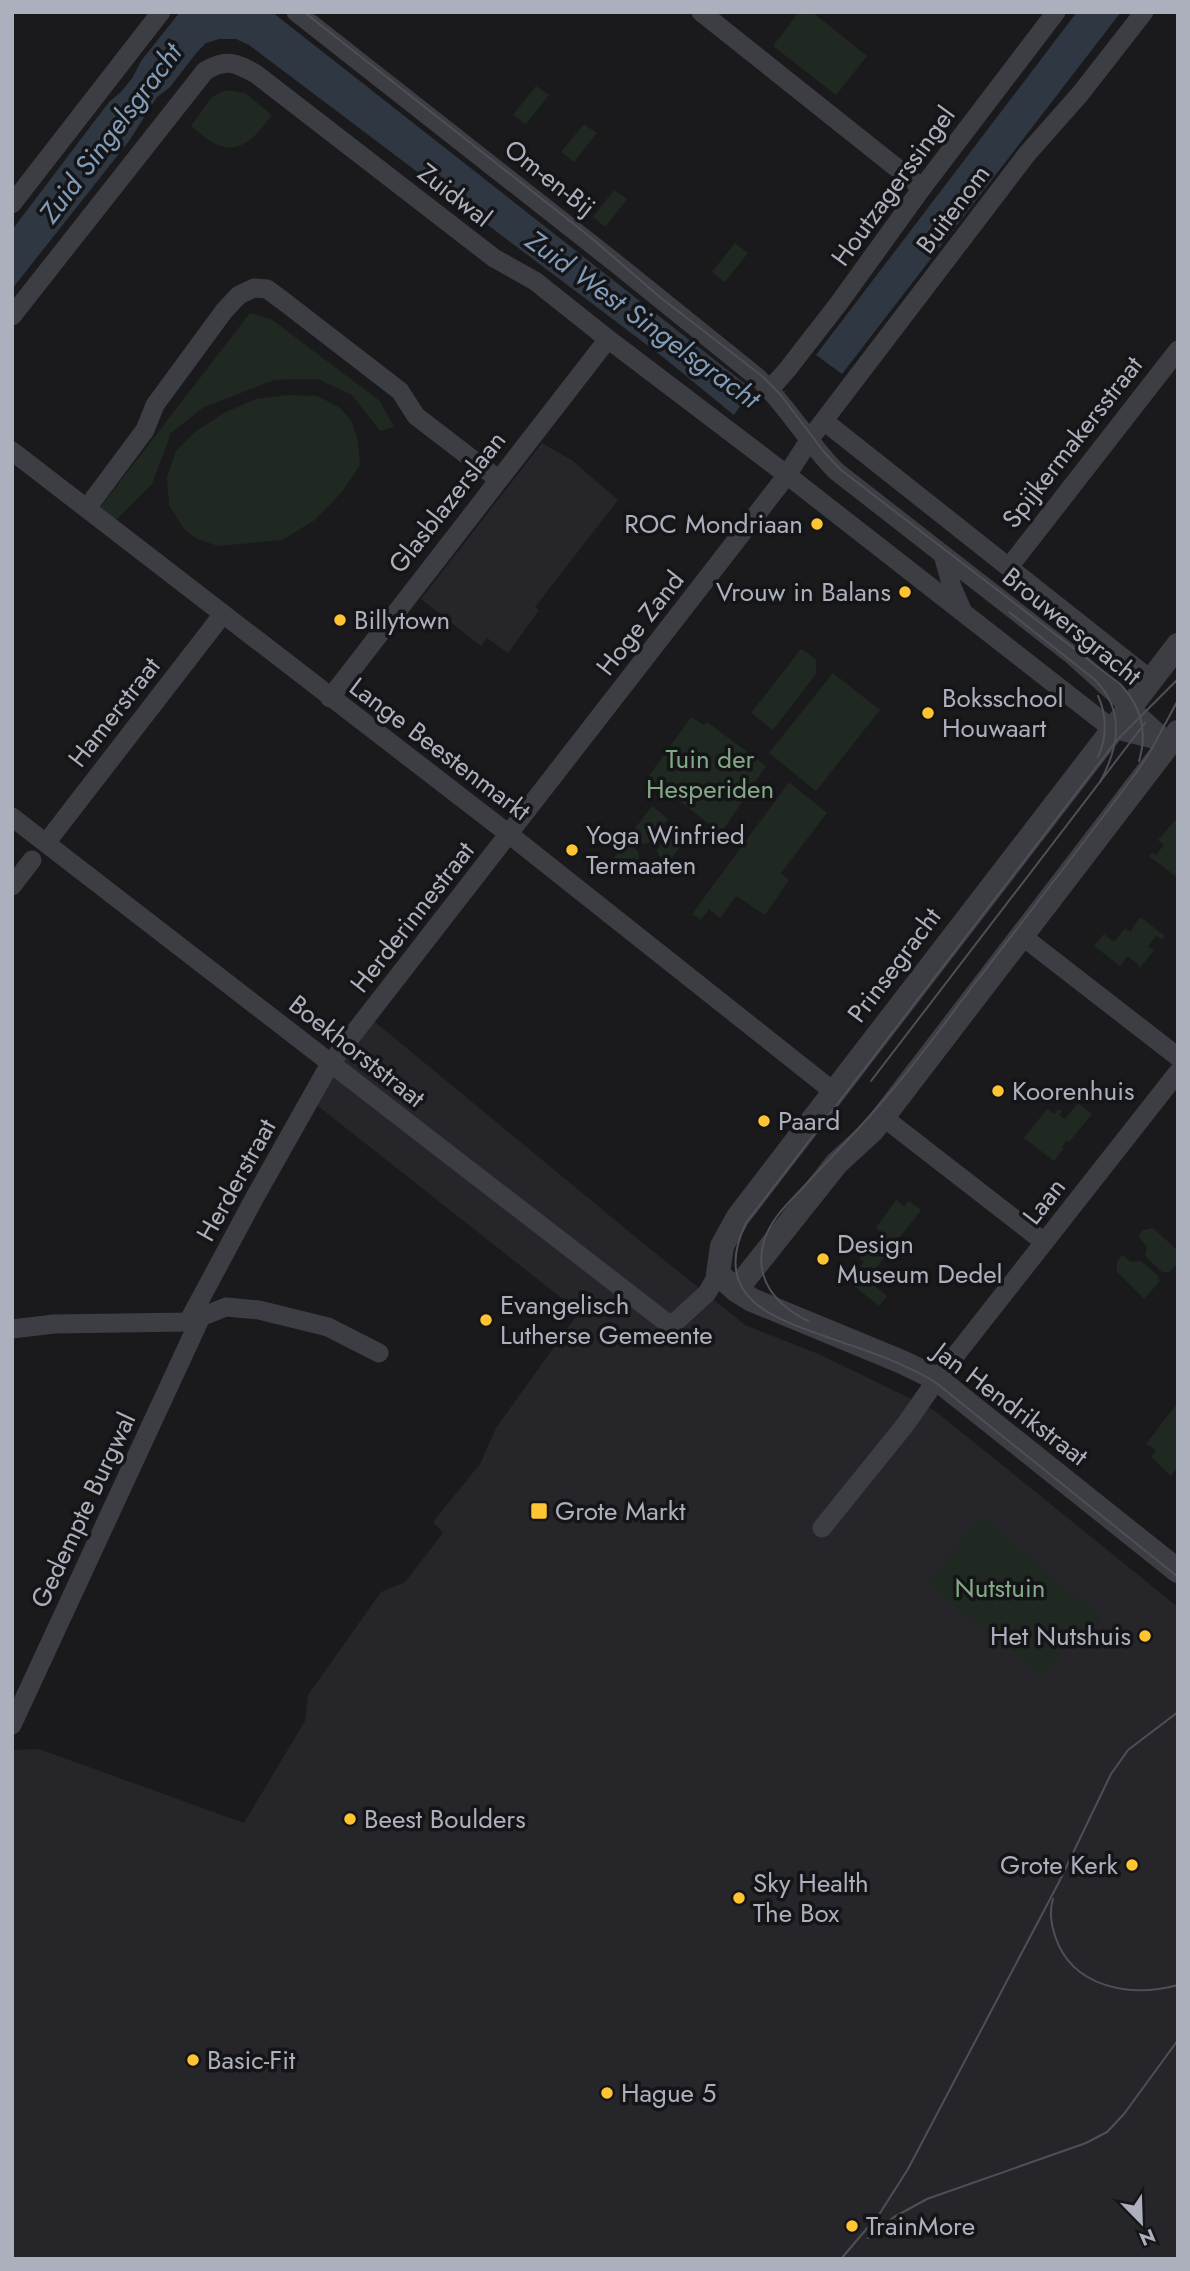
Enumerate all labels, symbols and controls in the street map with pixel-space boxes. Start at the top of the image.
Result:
water label: Zuid Singelsgracht [28,33,193,233]
street label: Houtzagerssingel [822,98,964,274]
street label: Om-en-Bij [496,130,604,226]
street label: Zuidwal [410,154,500,236]
street label: Buitenom [907,157,999,261]
water label: Zuid West Singelsgracht [516,220,769,419]
street label: Spijkermakersstraat [993,347,1152,536]
street label: Glasblazerslaan [379,423,515,581]
place label: ROC Mondriaan [624,505,803,543]
marker: ROC Mondriaan [809,516,825,532]
street label: Brouwersgracht [994,558,1150,695]
street label: Hoge Zand [587,562,693,684]
place label: Vrouw in Balans [716,573,891,611]
marker: Vrouw in Balans [897,584,913,600]
place label: Billytown [354,601,450,639]
marker: Billytown [332,612,348,628]
street label: Hamerstraat [59,648,170,775]
street label: Lange Beestenmarkt [341,668,539,830]
place label: Boksschool Houwaart [942,679,1064,747]
marker: Boksschool Houwaart [920,705,936,721]
park label: Tuin der Hesperiden [646,740,774,808]
place label: Yoga Winfried Termaaten [586,816,745,884]
street label: Herderinnestraat [341,833,484,1001]
marker: Yoga Winfried Termaaten [564,842,580,858]
street label: Prinsegracht [838,899,950,1031]
street label: Boekhorststraat [281,986,434,1117]
place label: Koorenhuis [1012,1072,1134,1110]
marker: Koorenhuis [990,1083,1006,1099]
place label: Paard [778,1102,840,1140]
street label: Herderstraat [187,1111,286,1248]
marker: Paard [756,1113,772,1129]
street label: Laan [1014,1169,1074,1233]
place label: Design Museum Dedel [837,1225,1003,1293]
marker: Design Museum Dedel [815,1251,831,1267]
place label: Evangelisch Lutherse Gemeente [500,1286,713,1354]
marker: Evangelisch Lutherse Gemeente [478,1312,494,1328]
street label: Jan Hendrikstraat [923,1331,1097,1475]
street label: Gedempte Burgwal [21,1406,145,1614]
place label: Grote Markt [555,1492,686,1530]
marker: Grote Markt [529,1501,549,1521]
park label: Nutstuin [955,1569,1045,1607]
place label: Het Nutshuis [990,1617,1131,1655]
marker: Het Nutshuis [1137,1628,1153,1644]
place label: Beest Boulders [364,1800,526,1838]
marker: Beest Boulders [342,1811,358,1827]
place label: Grote Kerk [1000,1846,1119,1884]
marker: Grote Kerk [1124,1857,1140,1873]
place label: Sky Health The Box [753,1864,869,1932]
marker: Sky Health The Box [731,1890,747,1906]
place label: Basic-Fit [207,2041,296,2079]
marker: Basic-Fit [185,2052,201,2068]
place label: Hague 5 [621,2074,716,2112]
marker: Hague 5 [599,2085,615,2101]
north arrow [1106,2187,1176,2257]
place label: TrainMore [866,2207,975,2245]
marker: TrainMore [844,2218,860,2234]
text: N [1135,2222,1160,2253]

